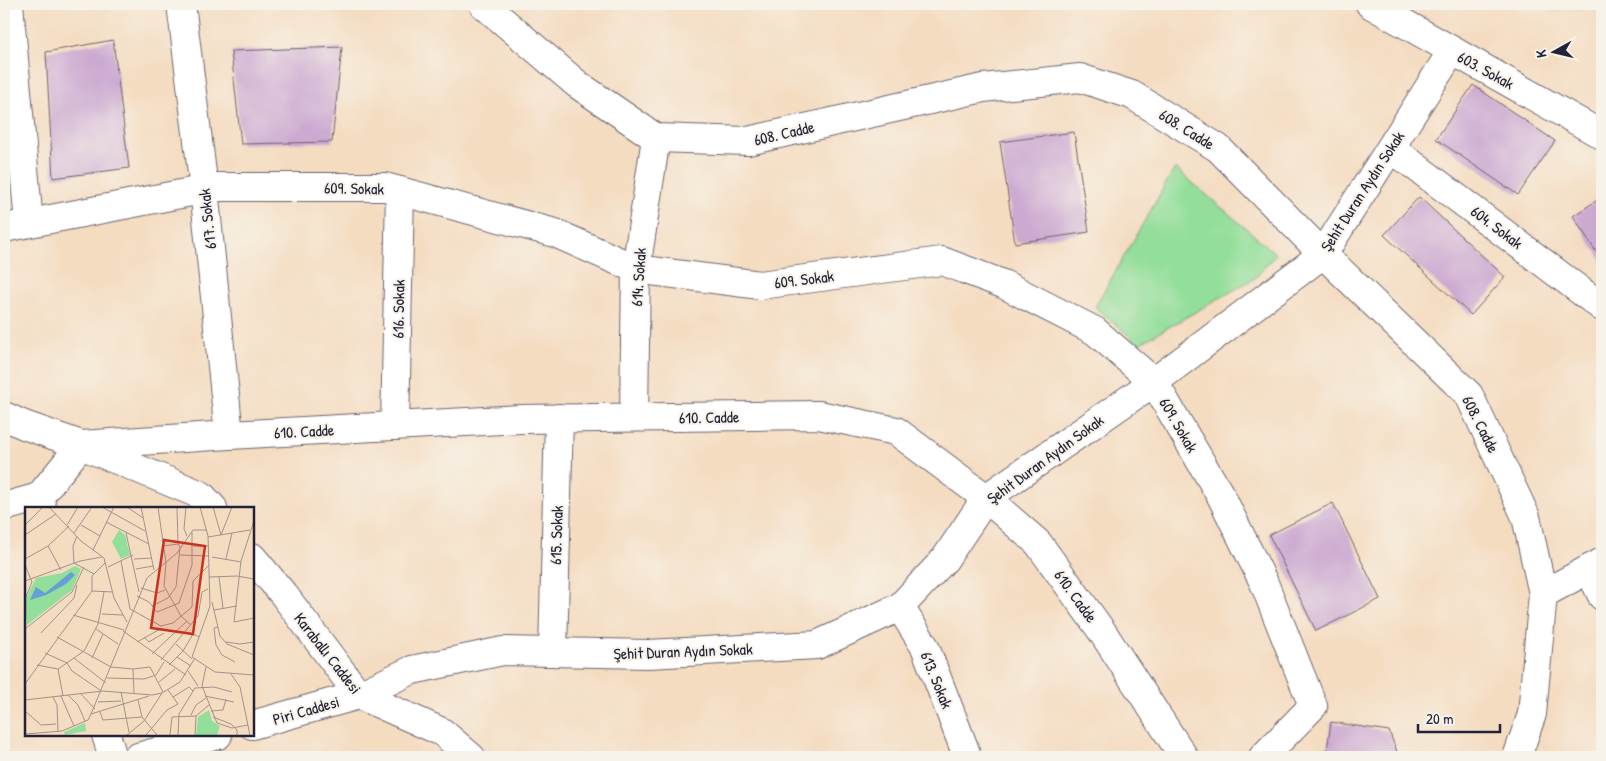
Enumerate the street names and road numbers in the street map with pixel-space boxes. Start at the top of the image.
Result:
street label: 603. Sokak [1454,46,1518,95]
street label: 608. Cadde [1155,103,1219,155]
street label: 608. Cadde [752,115,817,151]
street label: Şehit Duran Aydın Sokak [1315,126,1409,255]
street label: 609. Sokak [324,176,384,200]
street label: 617. Sokak [193,187,221,250]
street label: 604. Sokak [1466,200,1528,254]
street label: 614. Sokak [625,247,651,307]
street label: 609. Sokak [773,264,835,294]
street label: 616. Sokak [386,279,410,339]
street label: 608. Cadde [1457,392,1505,457]
street label: 609. Sokak [1155,394,1204,457]
street label: 610. Cadde [679,405,740,429]
street label: Şehit Duran Aydın Sokak [982,409,1108,509]
street label: 610. Cadde [273,418,335,444]
street label: 615. Sokak [544,505,568,565]
street label: 610. Cadde [1049,565,1103,627]
street label: Karaballı Caddesi [289,608,367,698]
street label: Şehit Duran Aydın Sokak [613,638,753,664]
street label: 613. Sokak [916,648,959,712]
street label: Piri Caddesi [270,690,342,730]

